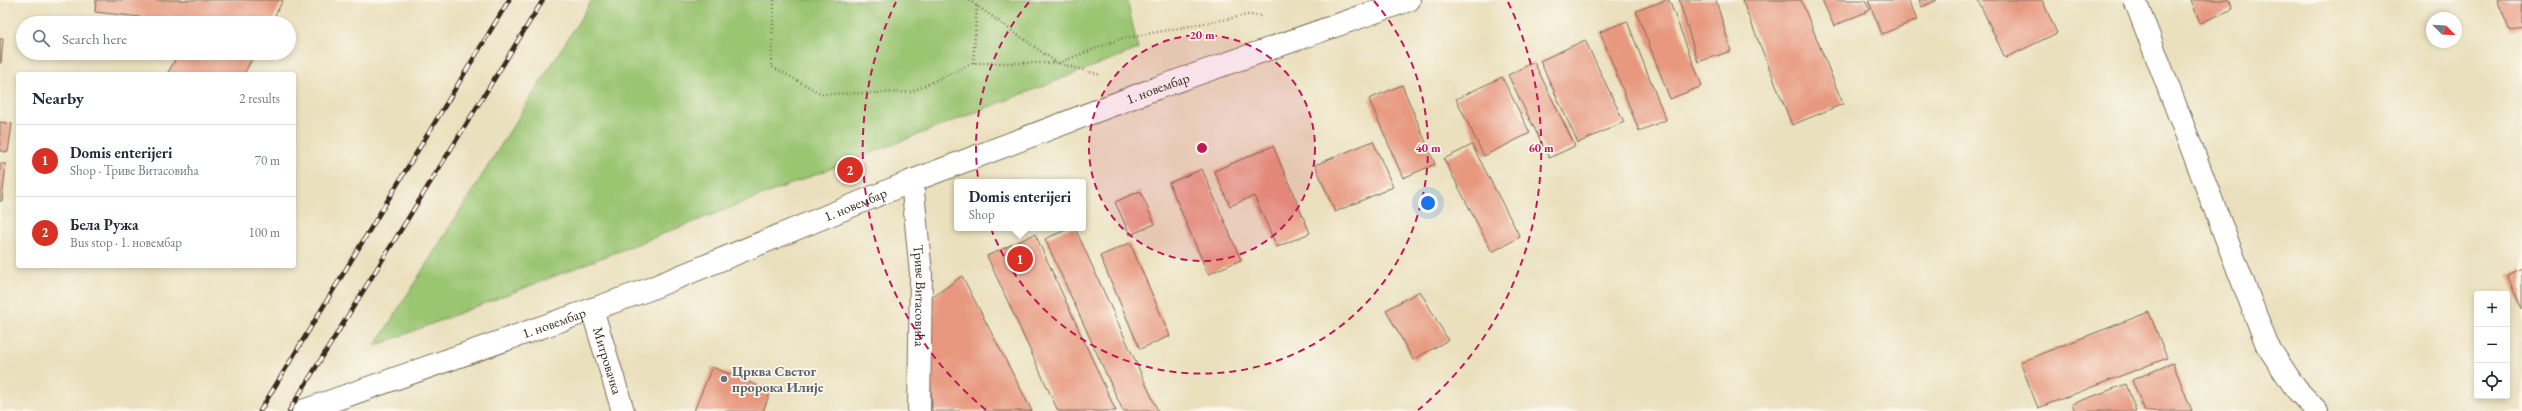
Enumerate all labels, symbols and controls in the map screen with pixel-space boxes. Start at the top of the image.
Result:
north arrow [2426,12,2462,48]
search box [16,16,296,60]
icon: search [30,27,52,49]
text: 20 m [1189,27,1215,43]
text: Search here [62,29,127,48]
street label: 1. новембар [1123,68,1192,108]
text: Nearby [32,87,84,109]
text: 2 results [239,90,280,107]
text: 40 m [1415,140,1441,156]
text: 60 m [1528,140,1554,156]
centre of rings [1195,141,1209,155]
text: Domis enterijeri [70,143,172,162]
text: 1 [42,152,48,169]
text: 70 m [255,152,280,169]
pin: 2 [837,155,863,185]
text: Shop · Триве Витасовића [70,162,199,179]
popup [954,179,1086,231]
street label: 1. новембар [821,183,890,225]
text: Domis enterijeri [969,187,1071,206]
your location [1418,193,1438,213]
text: Shop [969,206,995,223]
text: Бела Ружа [70,215,138,234]
text: 2 [42,224,48,241]
text: 100 m [249,224,280,241]
text: Bus stop · 1. новембар [70,234,182,251]
street label: Триве Витасовића [909,244,930,347]
pin: 1 [1007,244,1033,274]
map controls [2474,291,2510,399]
button: + [2474,291,2510,327]
street label: 1. новембар [520,303,588,342]
street label: Митровачка [589,325,627,397]
button: − [2474,327,2510,363]
place label: Црква Светог пророка Илије [732,362,824,396]
button: locate [2474,363,2510,399]
marker: Црква Светог пророка Илије [719,374,729,384]

